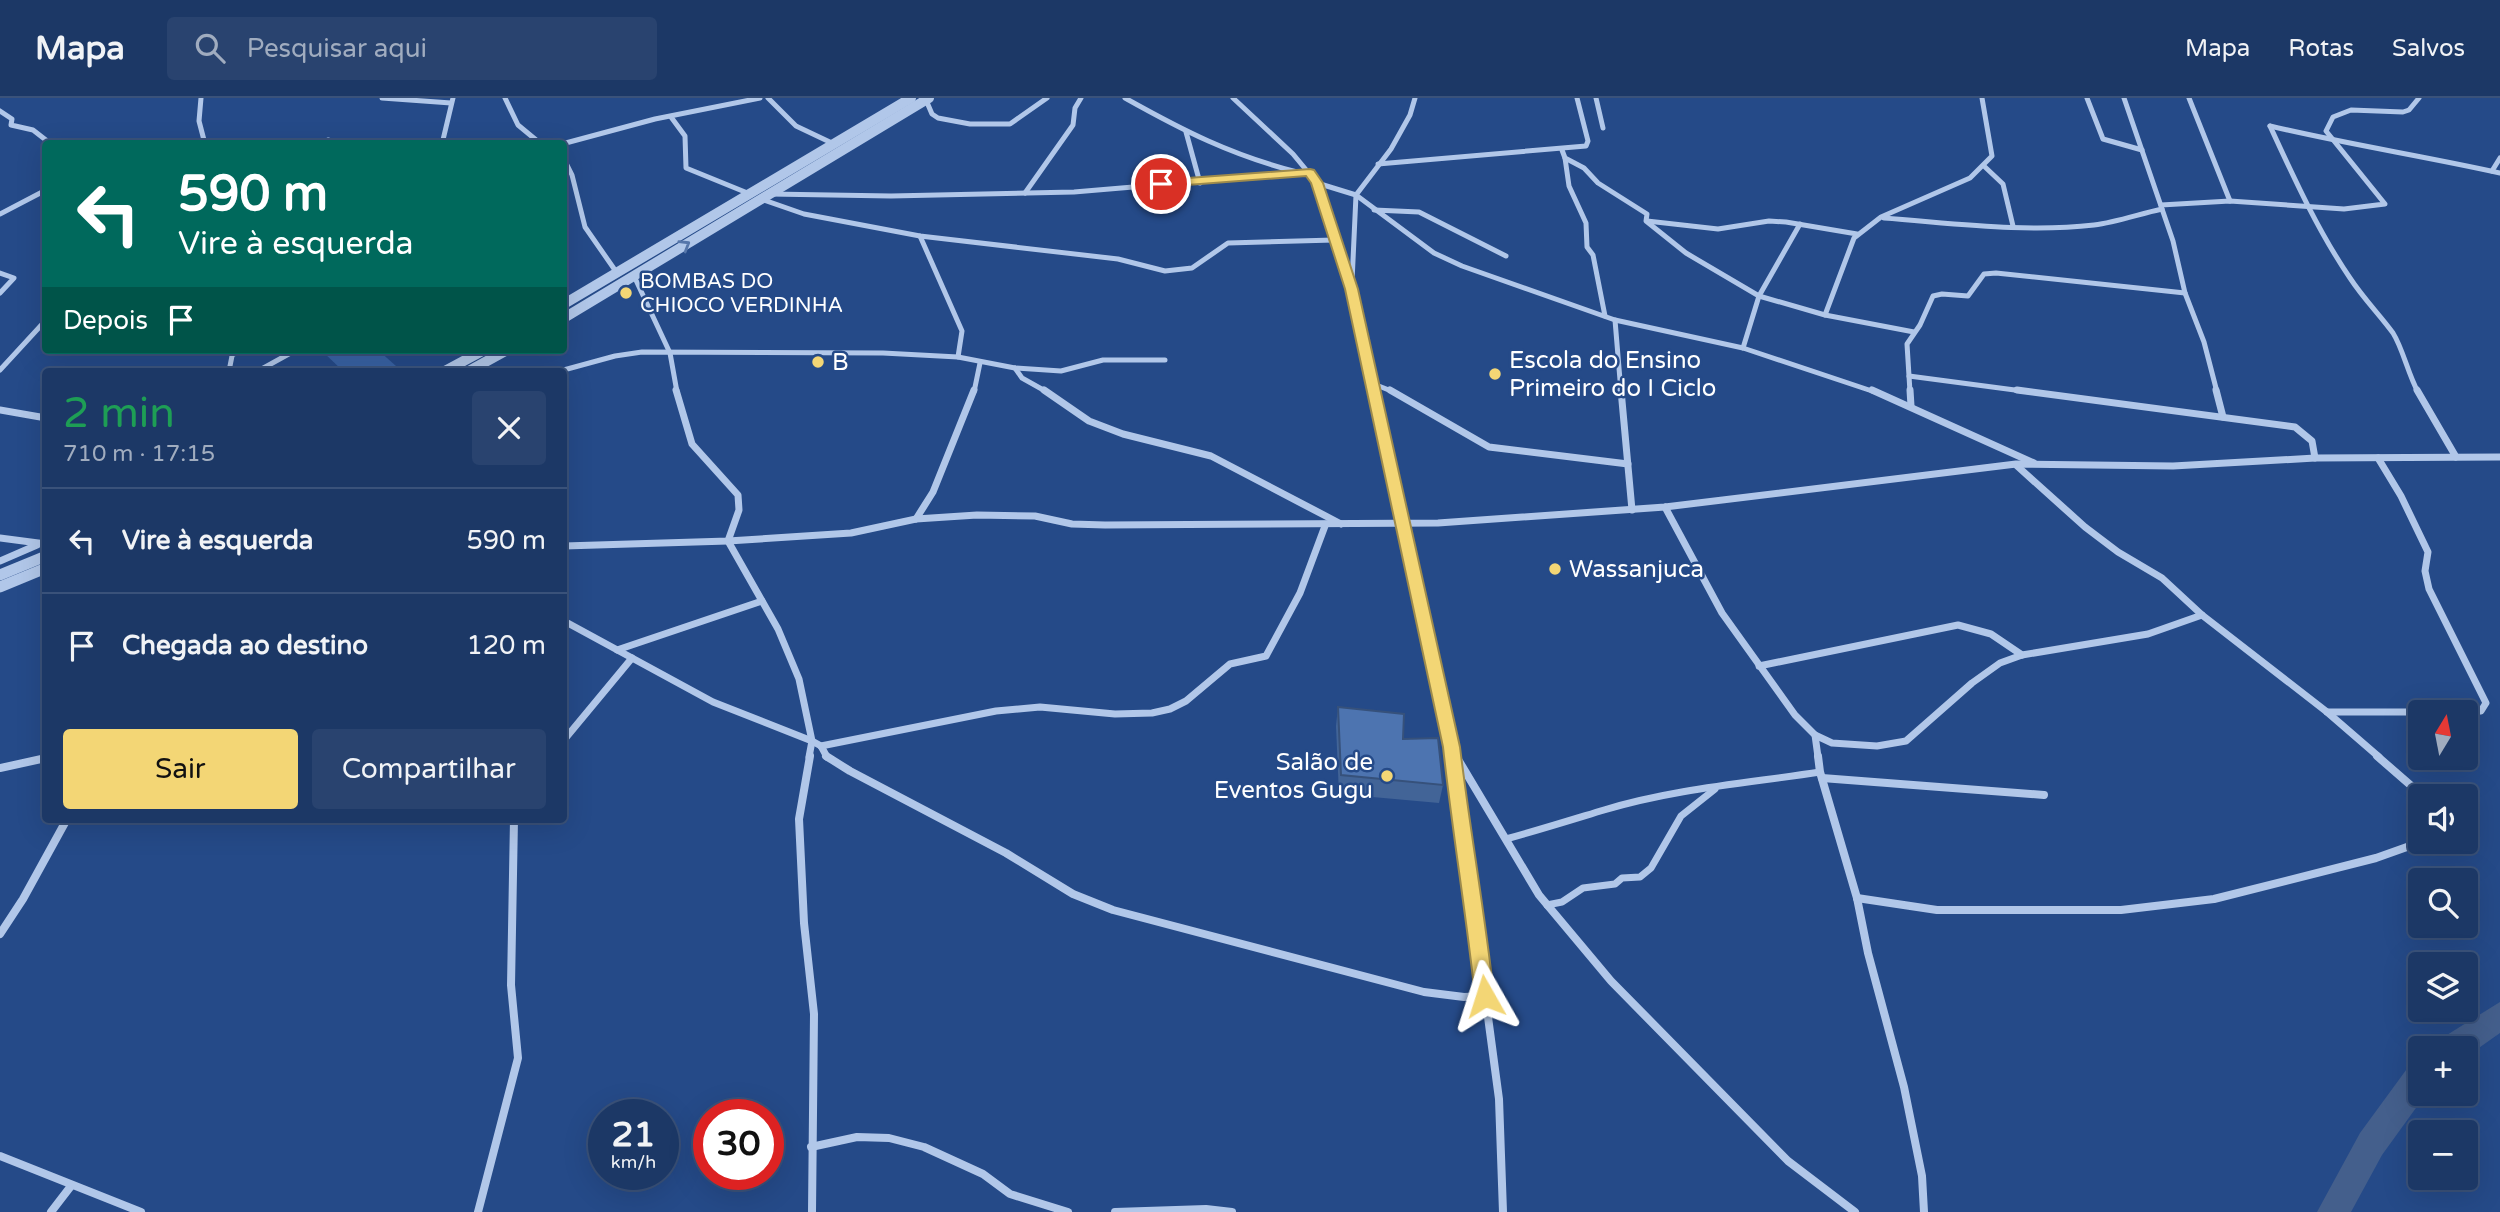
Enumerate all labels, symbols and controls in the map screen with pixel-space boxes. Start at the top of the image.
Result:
search box [167,17,657,80]
text: Mapa [35,29,125,68]
icon: search [191,29,229,67]
text: Pesquisar aqui [247,33,427,64]
text: Mapa [2185,34,2250,63]
text: Rotas [2288,34,2354,63]
text: Salvos [2392,34,2465,63]
pin [1131,154,1191,214]
text: 590 m [178,165,328,224]
icon: arrive [1142,165,1180,203]
icon: left [63,168,154,259]
text: Vire à esquerda [178,225,414,263]
one-way arrow [678,240,691,253]
place label: BOMBAS DO CHIOCO VERDINHA [640,269,843,318]
marker: BOMBAS DO CHIOCO VERDINHA [618,285,634,301]
icon: arrive [162,301,200,339]
text: Depois [63,305,148,336]
place label: Escola do Ensino Primeiro do I Ciclo [1509,346,1716,403]
place label: B [832,348,849,377]
marker: B [810,354,826,370]
marker: Escola do Ensino Primeiro do I Ciclo [1487,366,1503,382]
text: 2 min [63,388,175,439]
button: close [472,391,546,465]
text: 710 m · 17:15 [63,440,215,468]
icon: left [63,522,101,560]
text: Vire à esquerda [122,525,313,556]
text: 590 m [466,525,546,556]
place label: Wassanjuca [1569,555,1704,584]
marker: Wassanjuca [1547,561,1563,577]
icon: arrive [63,627,101,665]
text: Chegada ao destino [122,630,368,661]
text: 120 m [466,630,546,661]
north arrow [2408,700,2478,770]
map controls [2408,700,2478,1190]
button: Sair [63,729,298,809]
button: Compartilhar [312,729,546,809]
place label: Salão de Eventos Gugu [1214,748,1373,805]
marker: Salão de Eventos Gugu [1379,768,1395,784]
button: sound [2408,784,2478,854]
button: search [2408,868,2478,938]
button: layers [2408,952,2478,1022]
position arrow [1448,959,1522,1033]
button: + [2408,1036,2478,1106]
speed limit sign: 30 [693,1099,784,1190]
text: 21 [612,1114,655,1156]
button: − [2408,1120,2478,1190]
text: km/h [611,1151,656,1173]

